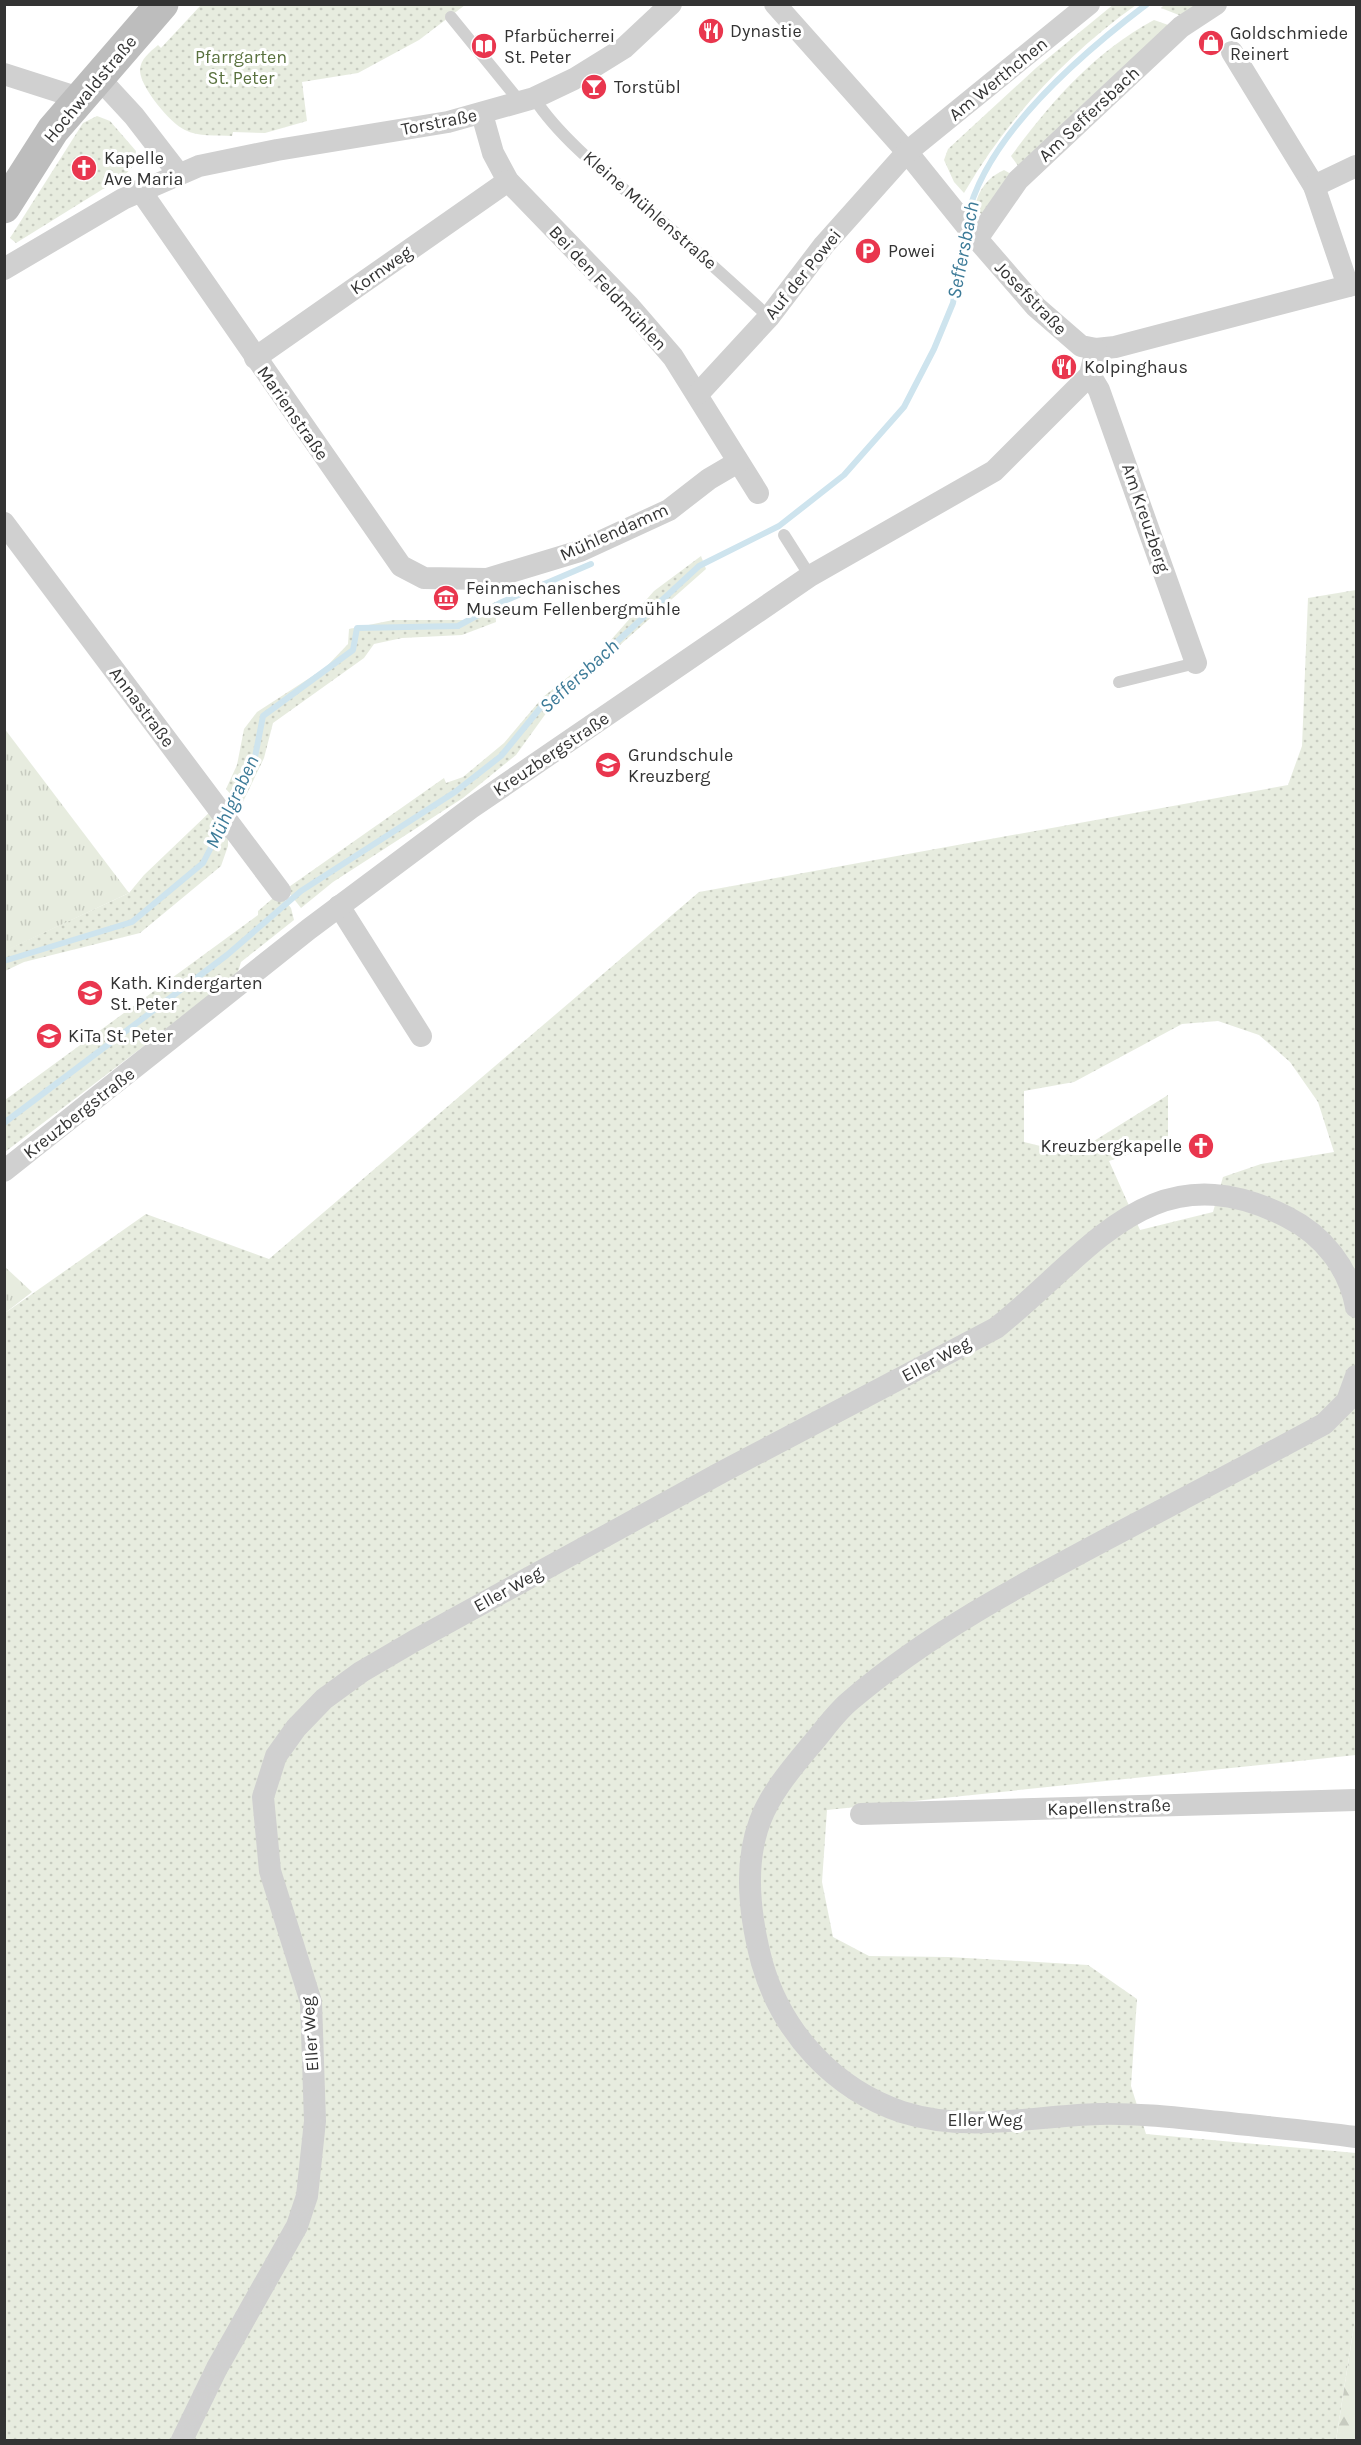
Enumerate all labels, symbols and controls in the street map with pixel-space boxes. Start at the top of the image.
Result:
restaurant icon: Dynastie [696,16,726,46]
place label: Dynastie [730,20,802,42]
place label: Goldschmiede Reinert [1230,22,1348,65]
place label: Pfarbücherrei St. Peter [504,25,615,68]
shop icon: Goldschmiede Reinert [1196,28,1226,58]
street label: Hochwaldstraße [39,31,141,147]
library icon: Pfarbücherrei St. Peter [469,31,499,61]
street label: Am Werthchen [944,32,1052,126]
park label: Pfarrgarten St. Peter [195,46,287,89]
street label: Am Seffersbach [1034,62,1144,166]
bar icon: Torstübl [579,72,609,102]
place label: Torstübl [614,76,681,98]
street label: Torstraße [399,104,479,140]
street label: Kleine Mühlenstraße [579,146,721,274]
place label: Kapelle Ave Maria [104,147,183,190]
church icon: Kapelle Ave Maria [69,153,99,183]
water label: Seffersbach [942,199,984,301]
street label: Bei den Feldmühlen [544,221,672,355]
street label: Auf der Powei [760,224,846,324]
parking icon: Powei [853,236,883,266]
place label: Powei [888,240,935,262]
street label: Kornweg [346,241,416,299]
street label: Josefstraße [990,256,1072,340]
restaurant icon: Kolpinghaus [1049,352,1079,382]
place label: Kolpinghaus [1084,356,1188,378]
street label: Marienstraße [252,362,334,464]
street label: Am Kreuzberg [1117,461,1175,575]
street label: Mühlendamm [556,498,672,566]
place label: Feinmechanisches Museum Fellenbergmühle [466,577,680,620]
museum icon: Feinmechanisches Museum Fellenbergmühle [431,583,461,613]
water label: Seffersbach [535,634,623,718]
street label: Annastraße [105,662,179,752]
street label: Kreuzbergstraße [489,707,613,801]
place label: Grundschule Kreuzberg [628,744,733,787]
school or university icon: Grundschule Kreuzberg [593,750,623,780]
water label: Mühlgraben [200,752,264,852]
place label: Kath. Kindergarten St. Peter [110,972,263,1015]
school or university icon: Kath. Kindergarten St. Peter [75,978,105,1008]
school or university icon: KiTa St. Peter [34,1021,64,1051]
place label: KiTa St. Peter [68,1025,173,1047]
street label: Kreuzbergstraße [19,1063,139,1163]
church icon: Kreuzbergkapelle [1186,1131,1216,1161]
place label: Kreuzbergkapelle [1040,1135,1182,1157]
street label: Eller Weg [898,1332,974,1386]
street label: Eller Weg [470,1561,546,1617]
street label: Kapellenstraße [1047,1794,1171,1820]
street label: Eller Weg [296,1996,324,2072]
street label: Eller Weg [947,2109,1023,2131]

